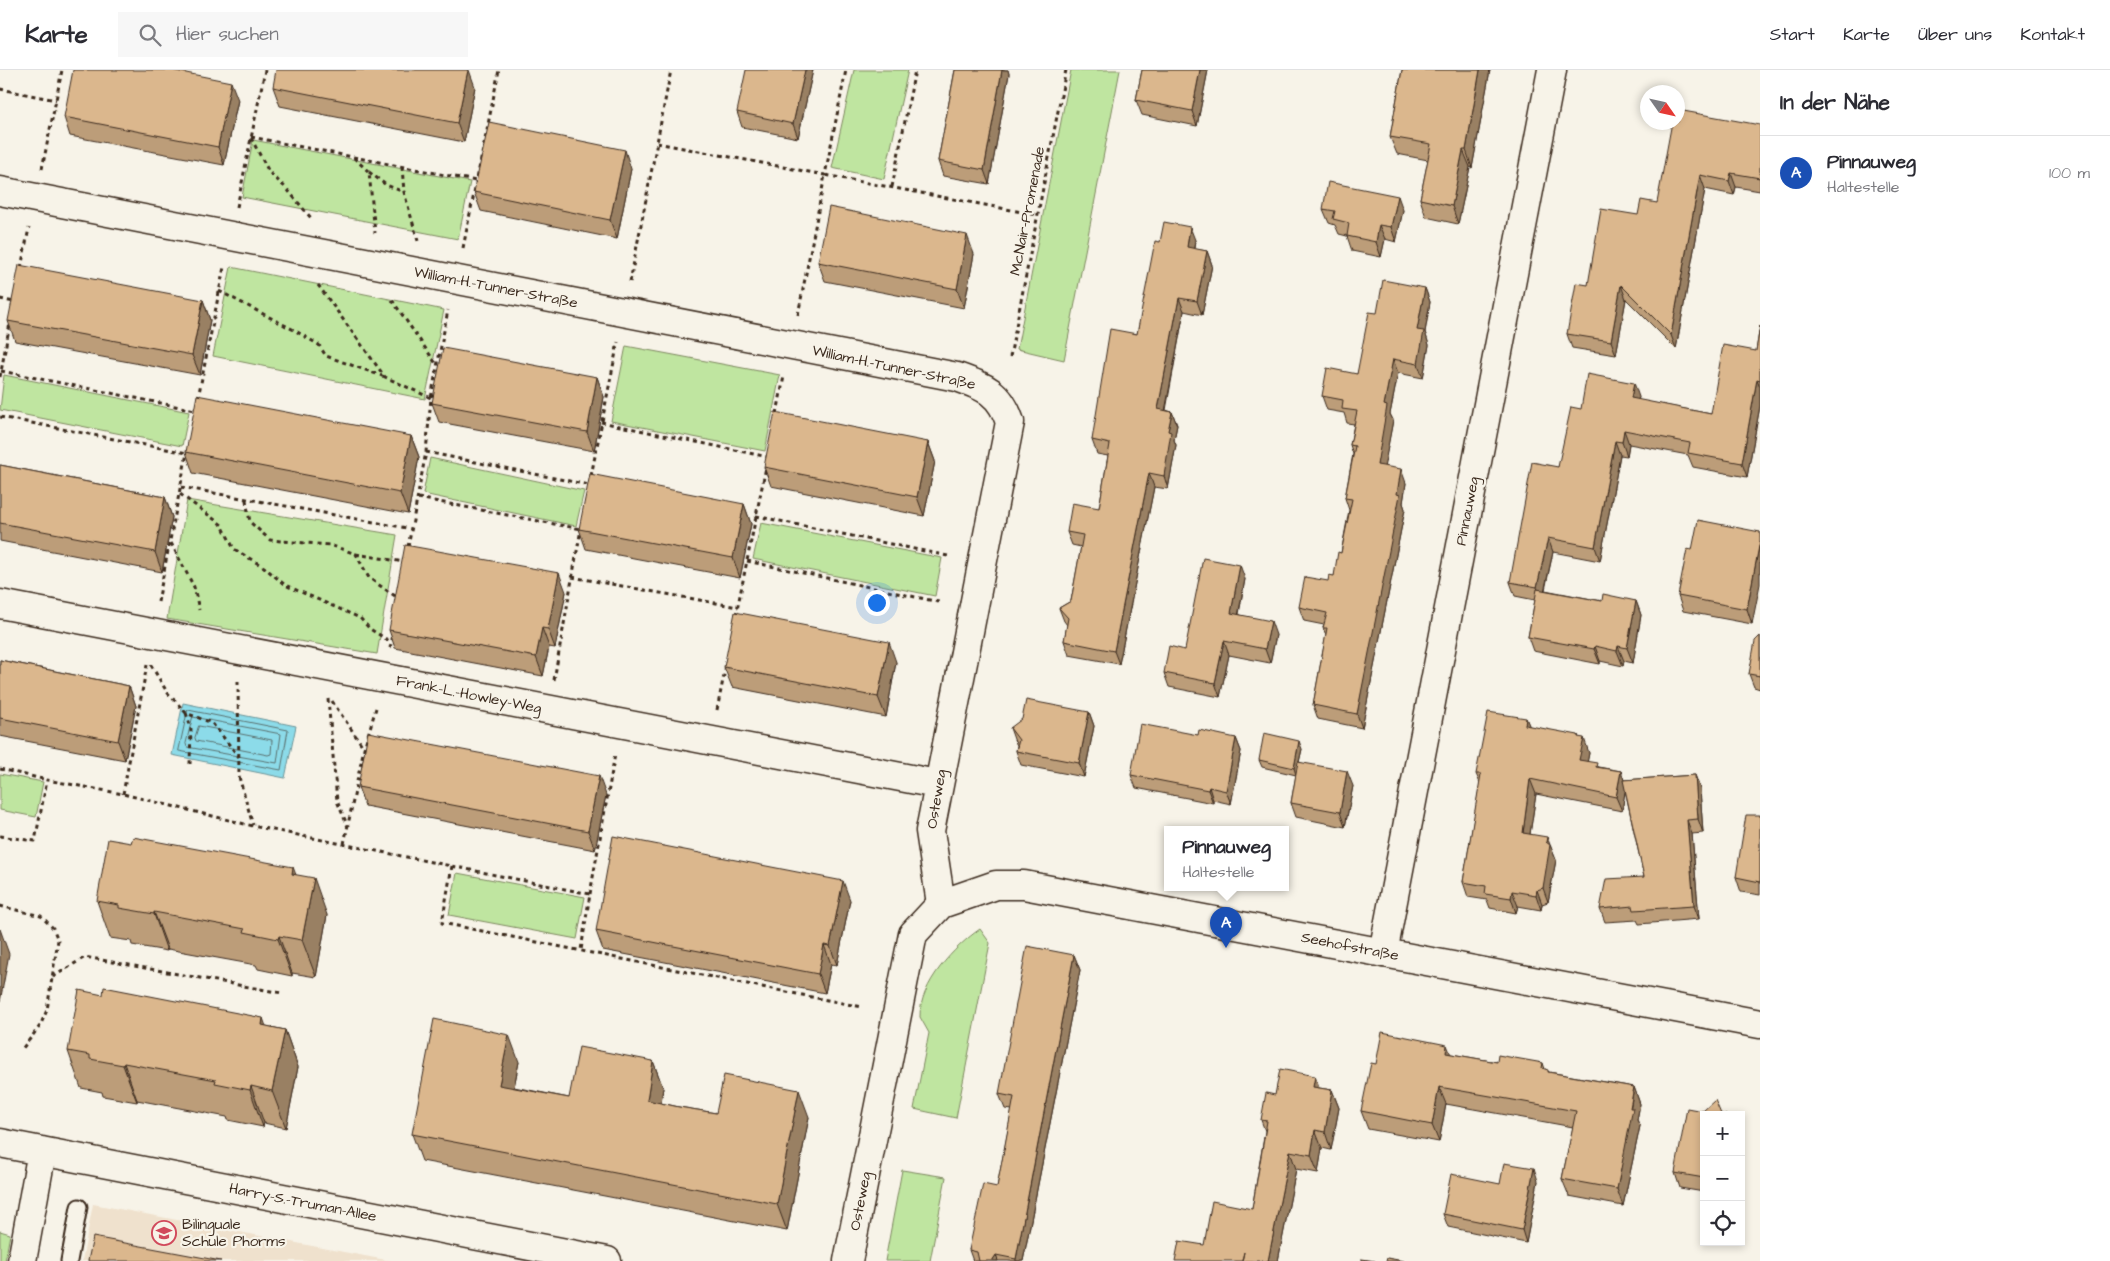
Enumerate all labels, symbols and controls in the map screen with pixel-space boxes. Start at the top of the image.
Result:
search box [118,12,468,57]
text: Karte [25,18,88,52]
icon: search [136,21,164,49]
text: Hier suchen [176,21,279,48]
text: Start [1770,22,1815,47]
text: Karte [1843,22,1890,47]
text: Über uns [1918,22,1992,47]
text: Kontakt [2020,22,2085,47]
north arrow [1640,85,1685,130]
text: In der Nähe [1780,88,1890,117]
street label: McNair-Promenade [1005,145,1050,277]
text: Pinnauweg [1827,149,1916,176]
text: A [1791,162,1801,184]
text: 100 m [2049,162,2090,184]
text: Haltestelle [1827,176,1899,198]
street label: William-H.-Tunner-Straße [412,261,580,314]
street label: William-H.-Tunner-Straße [810,340,978,395]
street label: Pinnauweg [1450,474,1486,548]
your location [864,590,890,616]
street label: Frank-L.-Howley-Weg [394,670,544,720]
street label: Osteweg [921,768,953,830]
popup [1164,826,1289,891]
text: Pinnauweg [1182,834,1271,861]
text: Haltestelle [1182,861,1254,883]
pin: A [1210,907,1242,948]
street label: Seehofstraße [1299,927,1400,966]
map controls [1700,1111,1745,1246]
button: + [1700,1111,1745,1156]
button: − [1700,1156,1745,1201]
street label: Osteweg [844,1170,878,1233]
street label: Harry-S.-Truman-Allee [227,1178,378,1228]
button: locate [1700,1201,1745,1246]
place label: Bilinguale Schule Phorms [182,1214,286,1252]
school or university icon: Bilinguale Schule Phorms [151,1220,177,1246]

